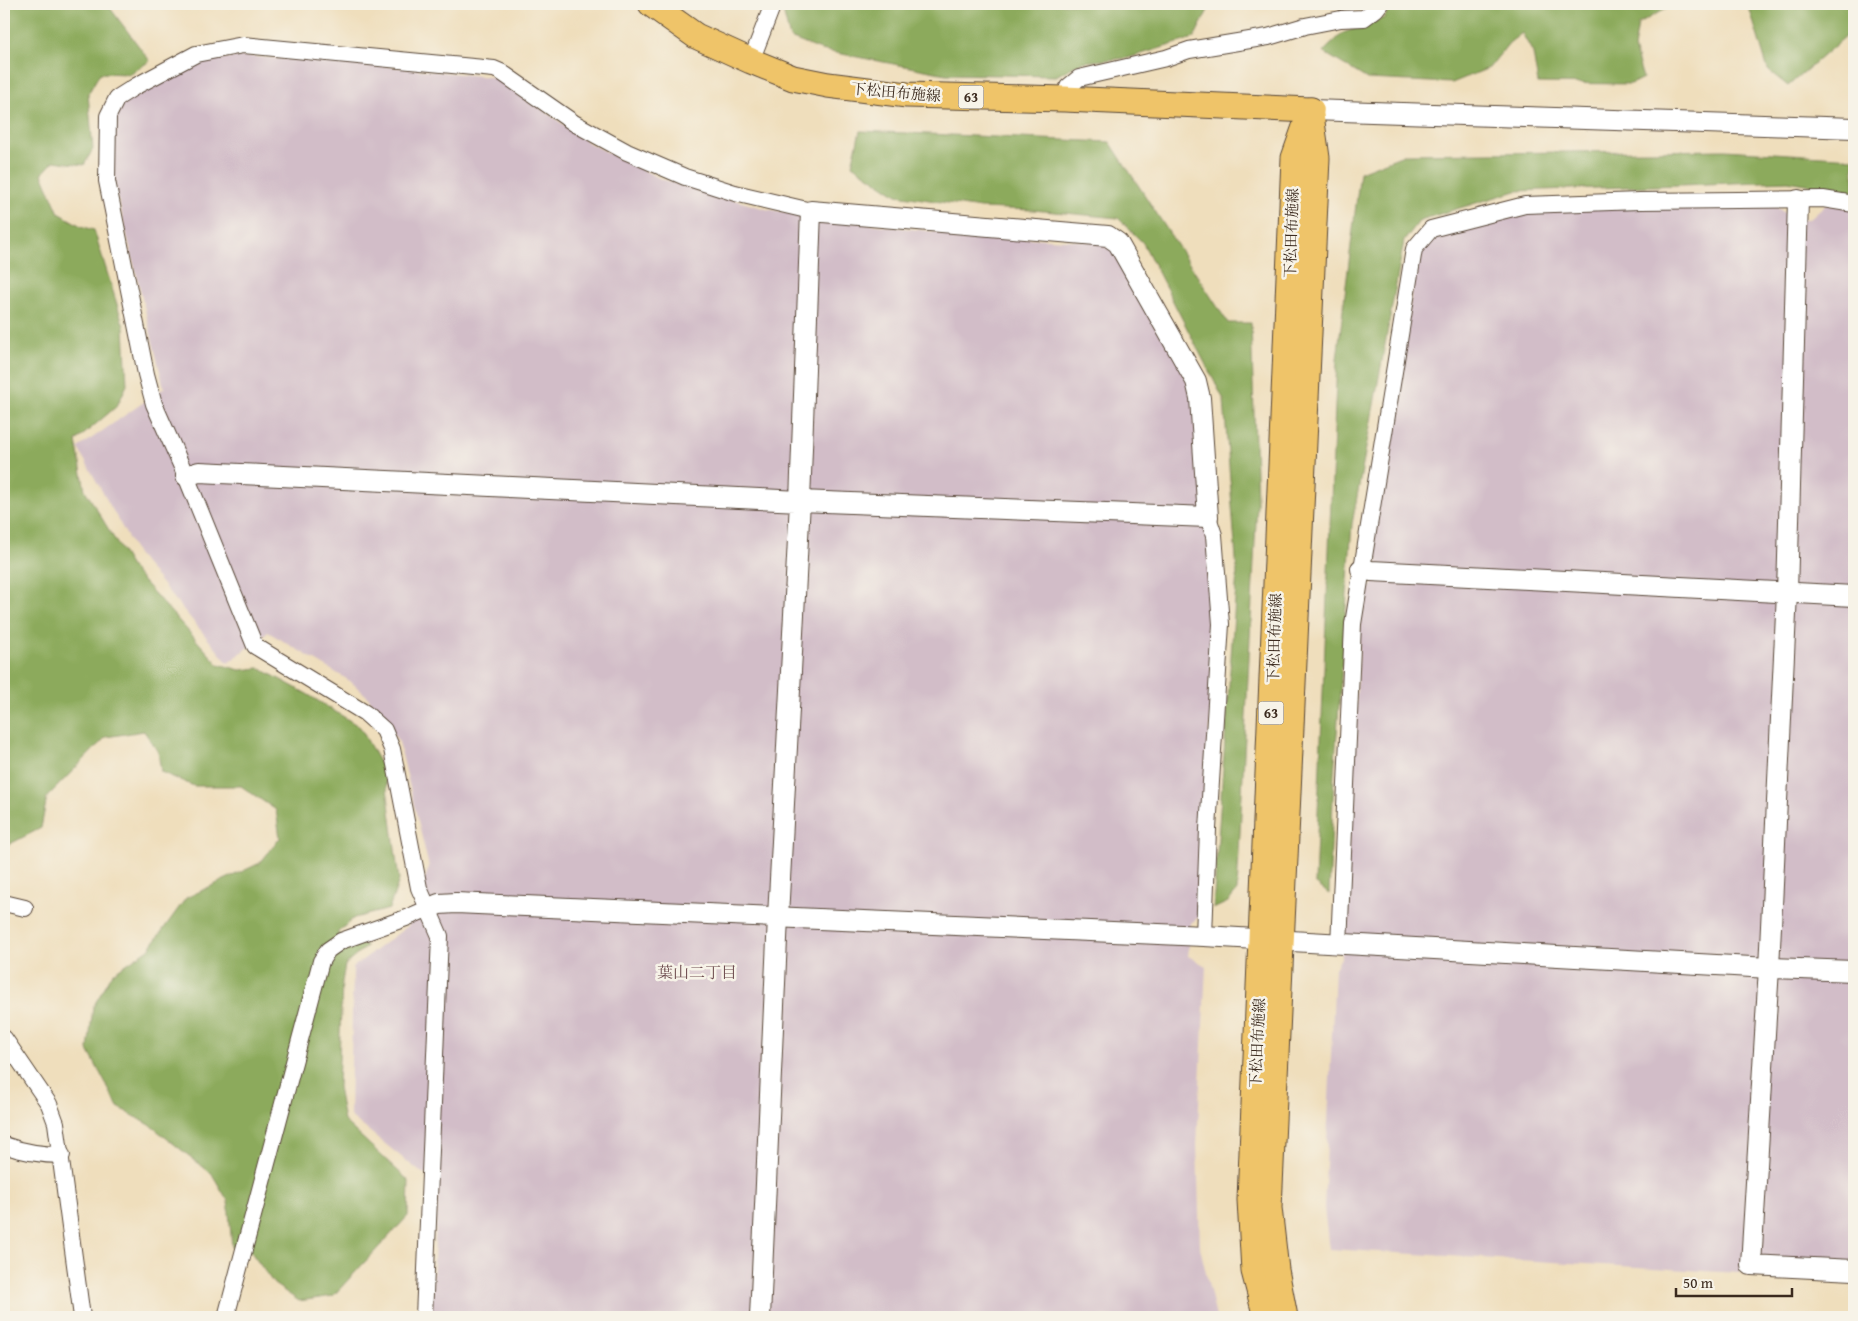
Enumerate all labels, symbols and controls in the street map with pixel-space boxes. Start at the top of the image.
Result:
street label: 下松田布施線 [850,78,942,106]
road number: 63 [958,85,984,108]
street label: 下松田布施線 [1279,188,1303,278]
street label: 下松田布施線 [1262,593,1286,683]
road number: 63 [1258,701,1284,724]
district label: 葉山二丁目 [657,960,737,984]
street label: 下松田布施線 [1244,998,1270,1088]
scale bar [1676,1266,1792,1298]
text: 50 m [1683,1272,1714,1293]

